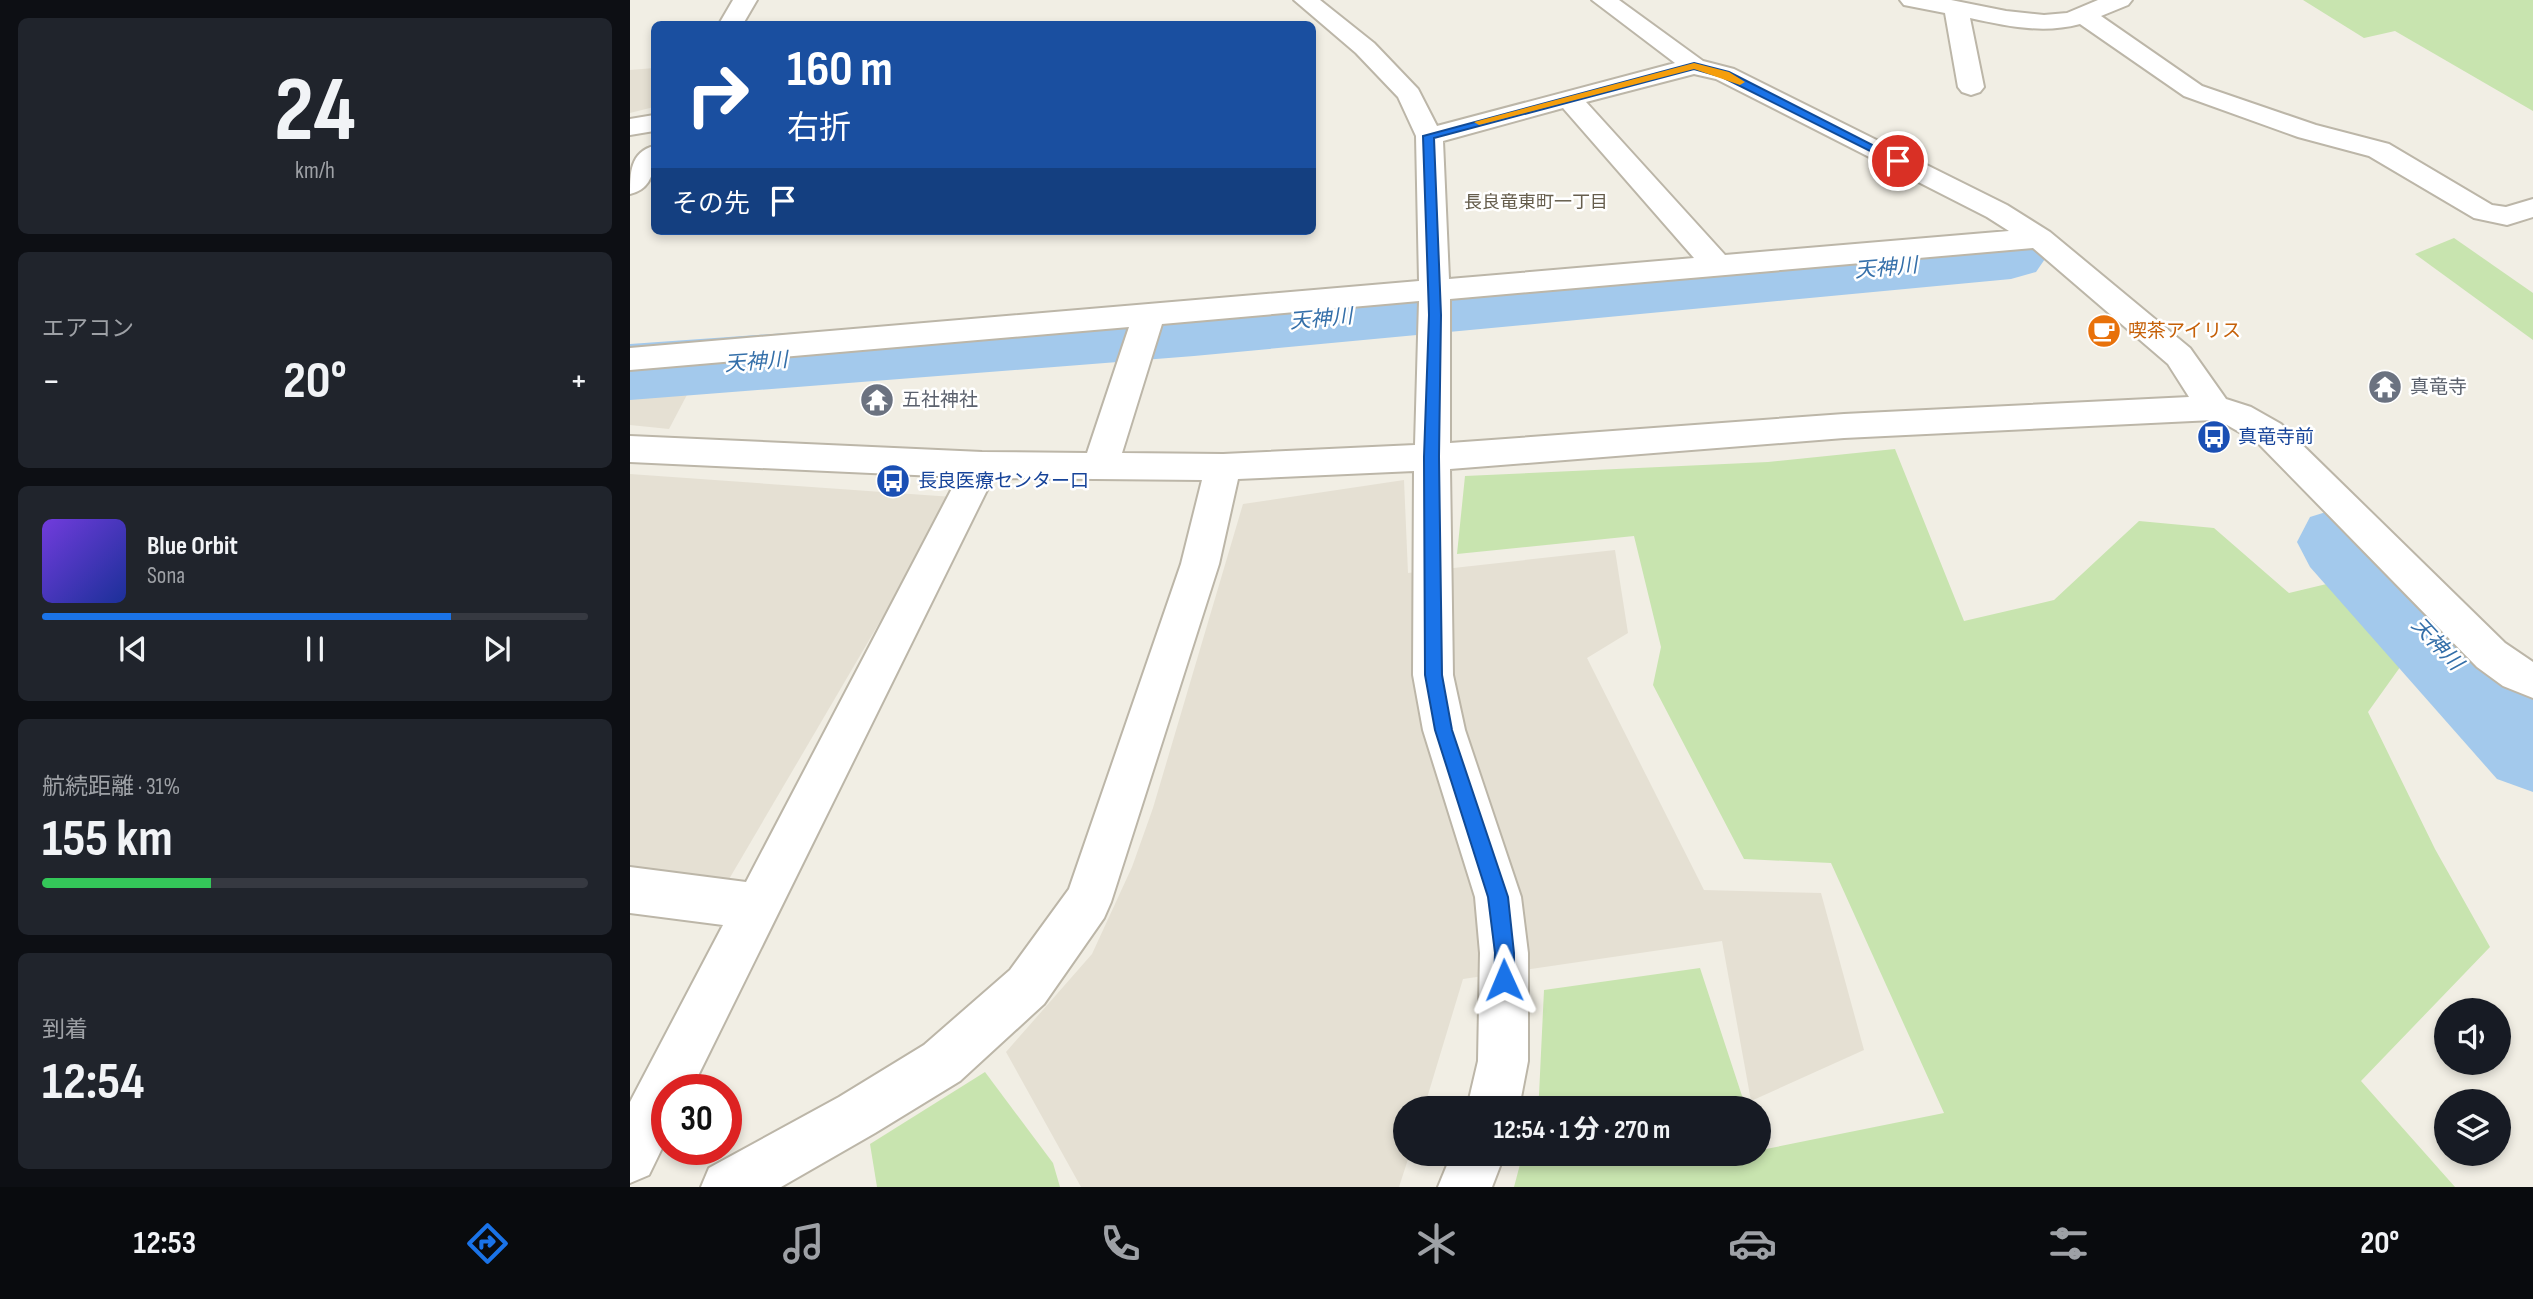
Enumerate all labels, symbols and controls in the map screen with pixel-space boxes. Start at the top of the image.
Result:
text: 160 m [787,41,893,100]
icon: right [672,49,763,140]
text: 24 [274,57,356,166]
text: 右折 [787,109,851,148]
pin [1868,131,1928,191]
icon: arrive [1879,142,1917,180]
text: km/h [295,157,335,185]
icon: arrive [764,182,802,220]
text: その先 [672,189,750,220]
district label: 長良竜東町一丁目 [1464,192,1608,213]
water label: 天神川 [1854,253,1920,283]
water label: 天神川 [1289,304,1355,334]
cafe icon: 喫茶アイリス [2085,312,2123,350]
text: エアコン [42,315,134,343]
place label: 喫茶アイリス [2128,320,2241,343]
water label: 天神川 [724,347,790,377]
text: 20° [283,350,347,413]
text: − [42,359,61,404]
text: + [569,359,588,404]
temple icon: 真竜寺 [2366,368,2404,406]
place label: 真竜寺 [2410,376,2467,399]
temple icon: 五社神社 [858,381,896,419]
place label: 五社神社 [902,389,978,412]
bus stop icon: 真竜寺前 [2195,418,2233,456]
place label: 真竜寺前 [2238,426,2314,449]
bus stop icon: 長良医療センター口 [874,462,912,500]
place label: 長良医療センター口 [918,470,1089,493]
text: Blue Orbit [147,531,238,562]
text: Sona [147,562,185,590]
water label: 天神川 [2406,612,2469,677]
icon: previous [114,630,152,668]
icon: pause [296,630,334,668]
icon: next [478,630,516,668]
text: 航続距離 · 31% [42,773,180,801]
text: 155 km [42,808,173,871]
position arrow [1467,943,1541,1017]
map controls [2434,998,2511,1166]
button: sound [2434,998,2511,1075]
text: 到着 [42,1016,88,1044]
text: 12:54 [42,1051,144,1114]
speed limit sign: 30 [651,1074,742,1165]
button: layers [2434,1089,2511,1166]
text: 12:54 · 1 分 · 270 m [1494,1115,1670,1146]
icon: directions [463,1219,512,1268]
icon: music [779,1219,828,1268]
icon: phone [1096,1219,1145,1268]
icon: climate [1412,1219,1461,1268]
icon: car [1728,1219,1777,1268]
icon: filters [2044,1219,2093,1268]
text: 12:53 [134,1224,196,1263]
text: 20° [2360,1224,2399,1263]

